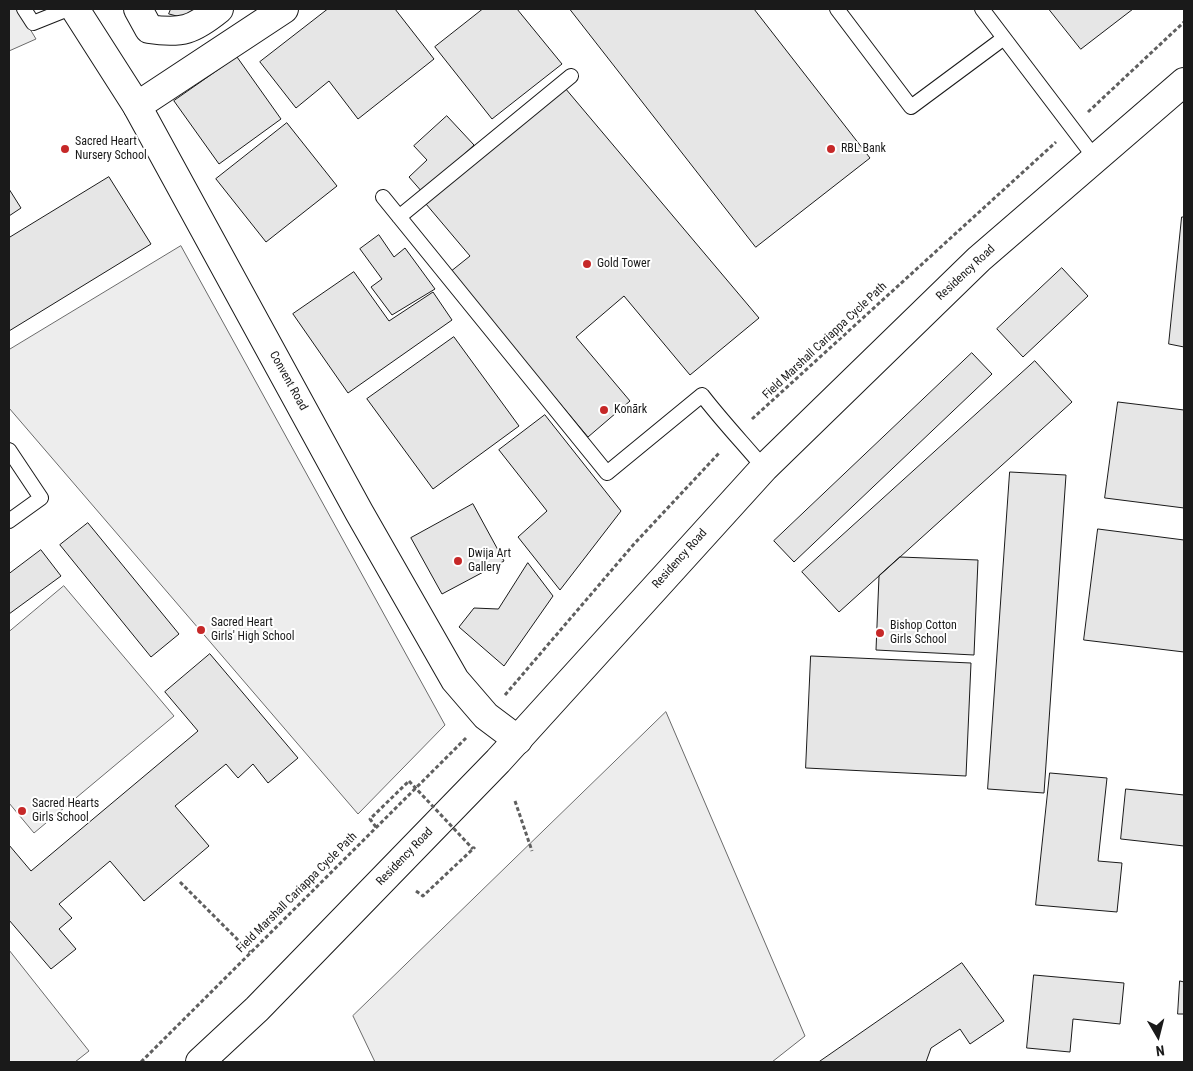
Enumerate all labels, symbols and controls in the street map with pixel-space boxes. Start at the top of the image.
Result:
place label: Sacred Heart Nursery School [75,135,147,163]
place label: RBL Bank [841,142,886,156]
marker: Sacred Heart Nursery School [59,143,71,155]
marker: RBL Bank [825,143,837,155]
street label: Residency Road [934,242,998,304]
place label: Gold Tower [597,257,650,271]
marker: Gold Tower [581,258,593,270]
street label: Field Marshall Cariappa Cycle Path [760,280,890,402]
street label: Convent Road [266,349,310,413]
place label: Konārk [614,403,647,417]
marker: Konārk [598,404,610,416]
street label: Residency Road [650,526,710,592]
place label: Dwija Art Gallery [468,547,511,575]
marker: Dwija Art Gallery [452,555,464,567]
place label: Sacred Heart Girls' High School [211,616,295,644]
place label: Bishop Cotton Girls School [890,619,957,647]
marker: Sacred Heart Girls' High School [195,624,207,636]
marker: Bishop Cotton Girls School [874,627,886,639]
place label: Sacred Hearts Girls School [32,797,99,825]
marker: Sacred Hearts Girls School [16,805,28,817]
street label: Residency Road [374,825,436,889]
street label: Field Marshall Cariappa Cycle Path [234,830,360,956]
north arrow [1133,1011,1183,1061]
text: N [1155,1042,1165,1059]

